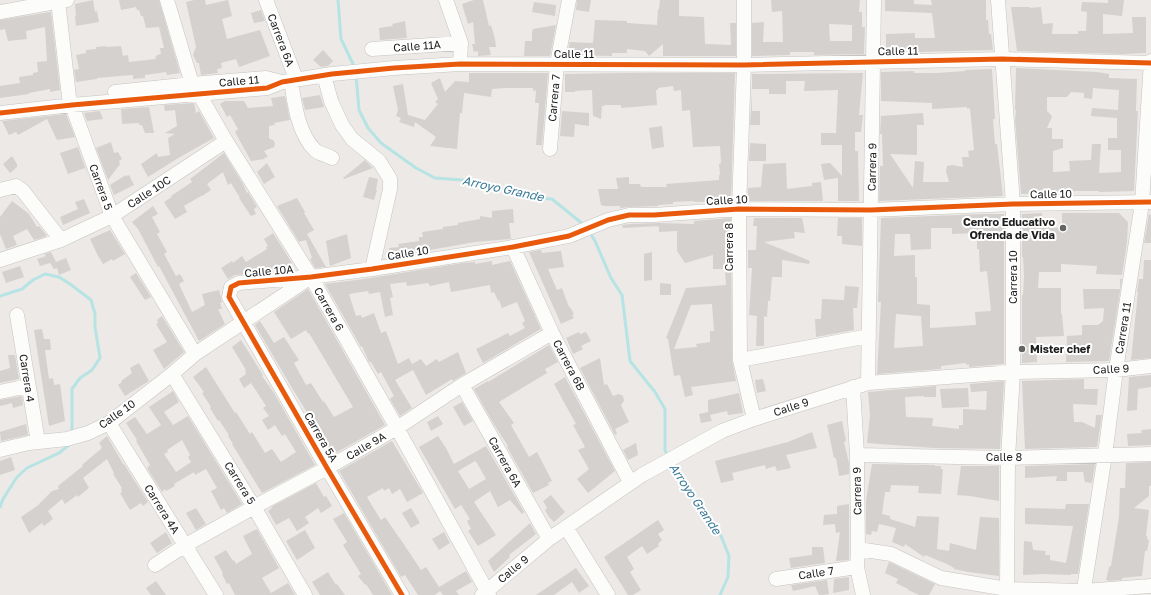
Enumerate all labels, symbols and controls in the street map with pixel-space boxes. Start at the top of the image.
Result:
street label: Carrera 6A [265,11,298,69]
street label: Calle 11A [393,37,442,54]
street label: Calle 11 [878,44,918,57]
street label: Calle 11 [554,47,594,60]
street label: Calle 11 [218,72,260,89]
street label: Carrera 7 [545,74,562,122]
street label: Carrera 9 [865,143,878,191]
street label: Carrera 5 [87,162,116,212]
street label: Calle 10C [124,173,173,210]
water label: Arroyo Grande [461,173,546,205]
street label: Calle 10 [1030,187,1072,200]
street label: Calle 10 [706,192,748,207]
place label: Centro Educativo Ofrenda de Vida [963,215,1055,241]
street label: Carrera 8 [722,223,735,271]
marker: Centro Educativo Ofrenda de Vida [1058,223,1068,233]
street label: Calle 10 [386,243,430,262]
street label: Carrera 10 [1006,250,1019,304]
street label: Calle 10A [244,262,295,279]
street label: Carrera 6 [312,285,347,333]
street label: Carrera 11 [1112,301,1133,355]
street label: Carrera 6B [551,337,588,392]
place label: Mister chef [1030,342,1090,355]
marker: Mister chef [1017,344,1027,354]
street label: Carrera 4 [17,353,38,403]
street label: Calle 9 [1092,361,1129,376]
street label: Calle 9 [772,395,810,418]
street label: Calle 10 [96,396,138,431]
street label: Carrera 5A [302,409,341,465]
street label: Calle 9A [344,429,389,462]
street label: Carrera 6A [486,434,525,490]
street label: Calle 8 [986,450,1023,463]
street label: Carrera 5 [222,459,259,507]
water label: Arroyo Grande [666,460,725,538]
street label: Carrera 9 [850,467,863,515]
street label: Carrera 4A [142,482,183,536]
street label: Calle 9 [495,552,531,585]
street label: Calle 7 [797,564,835,581]

